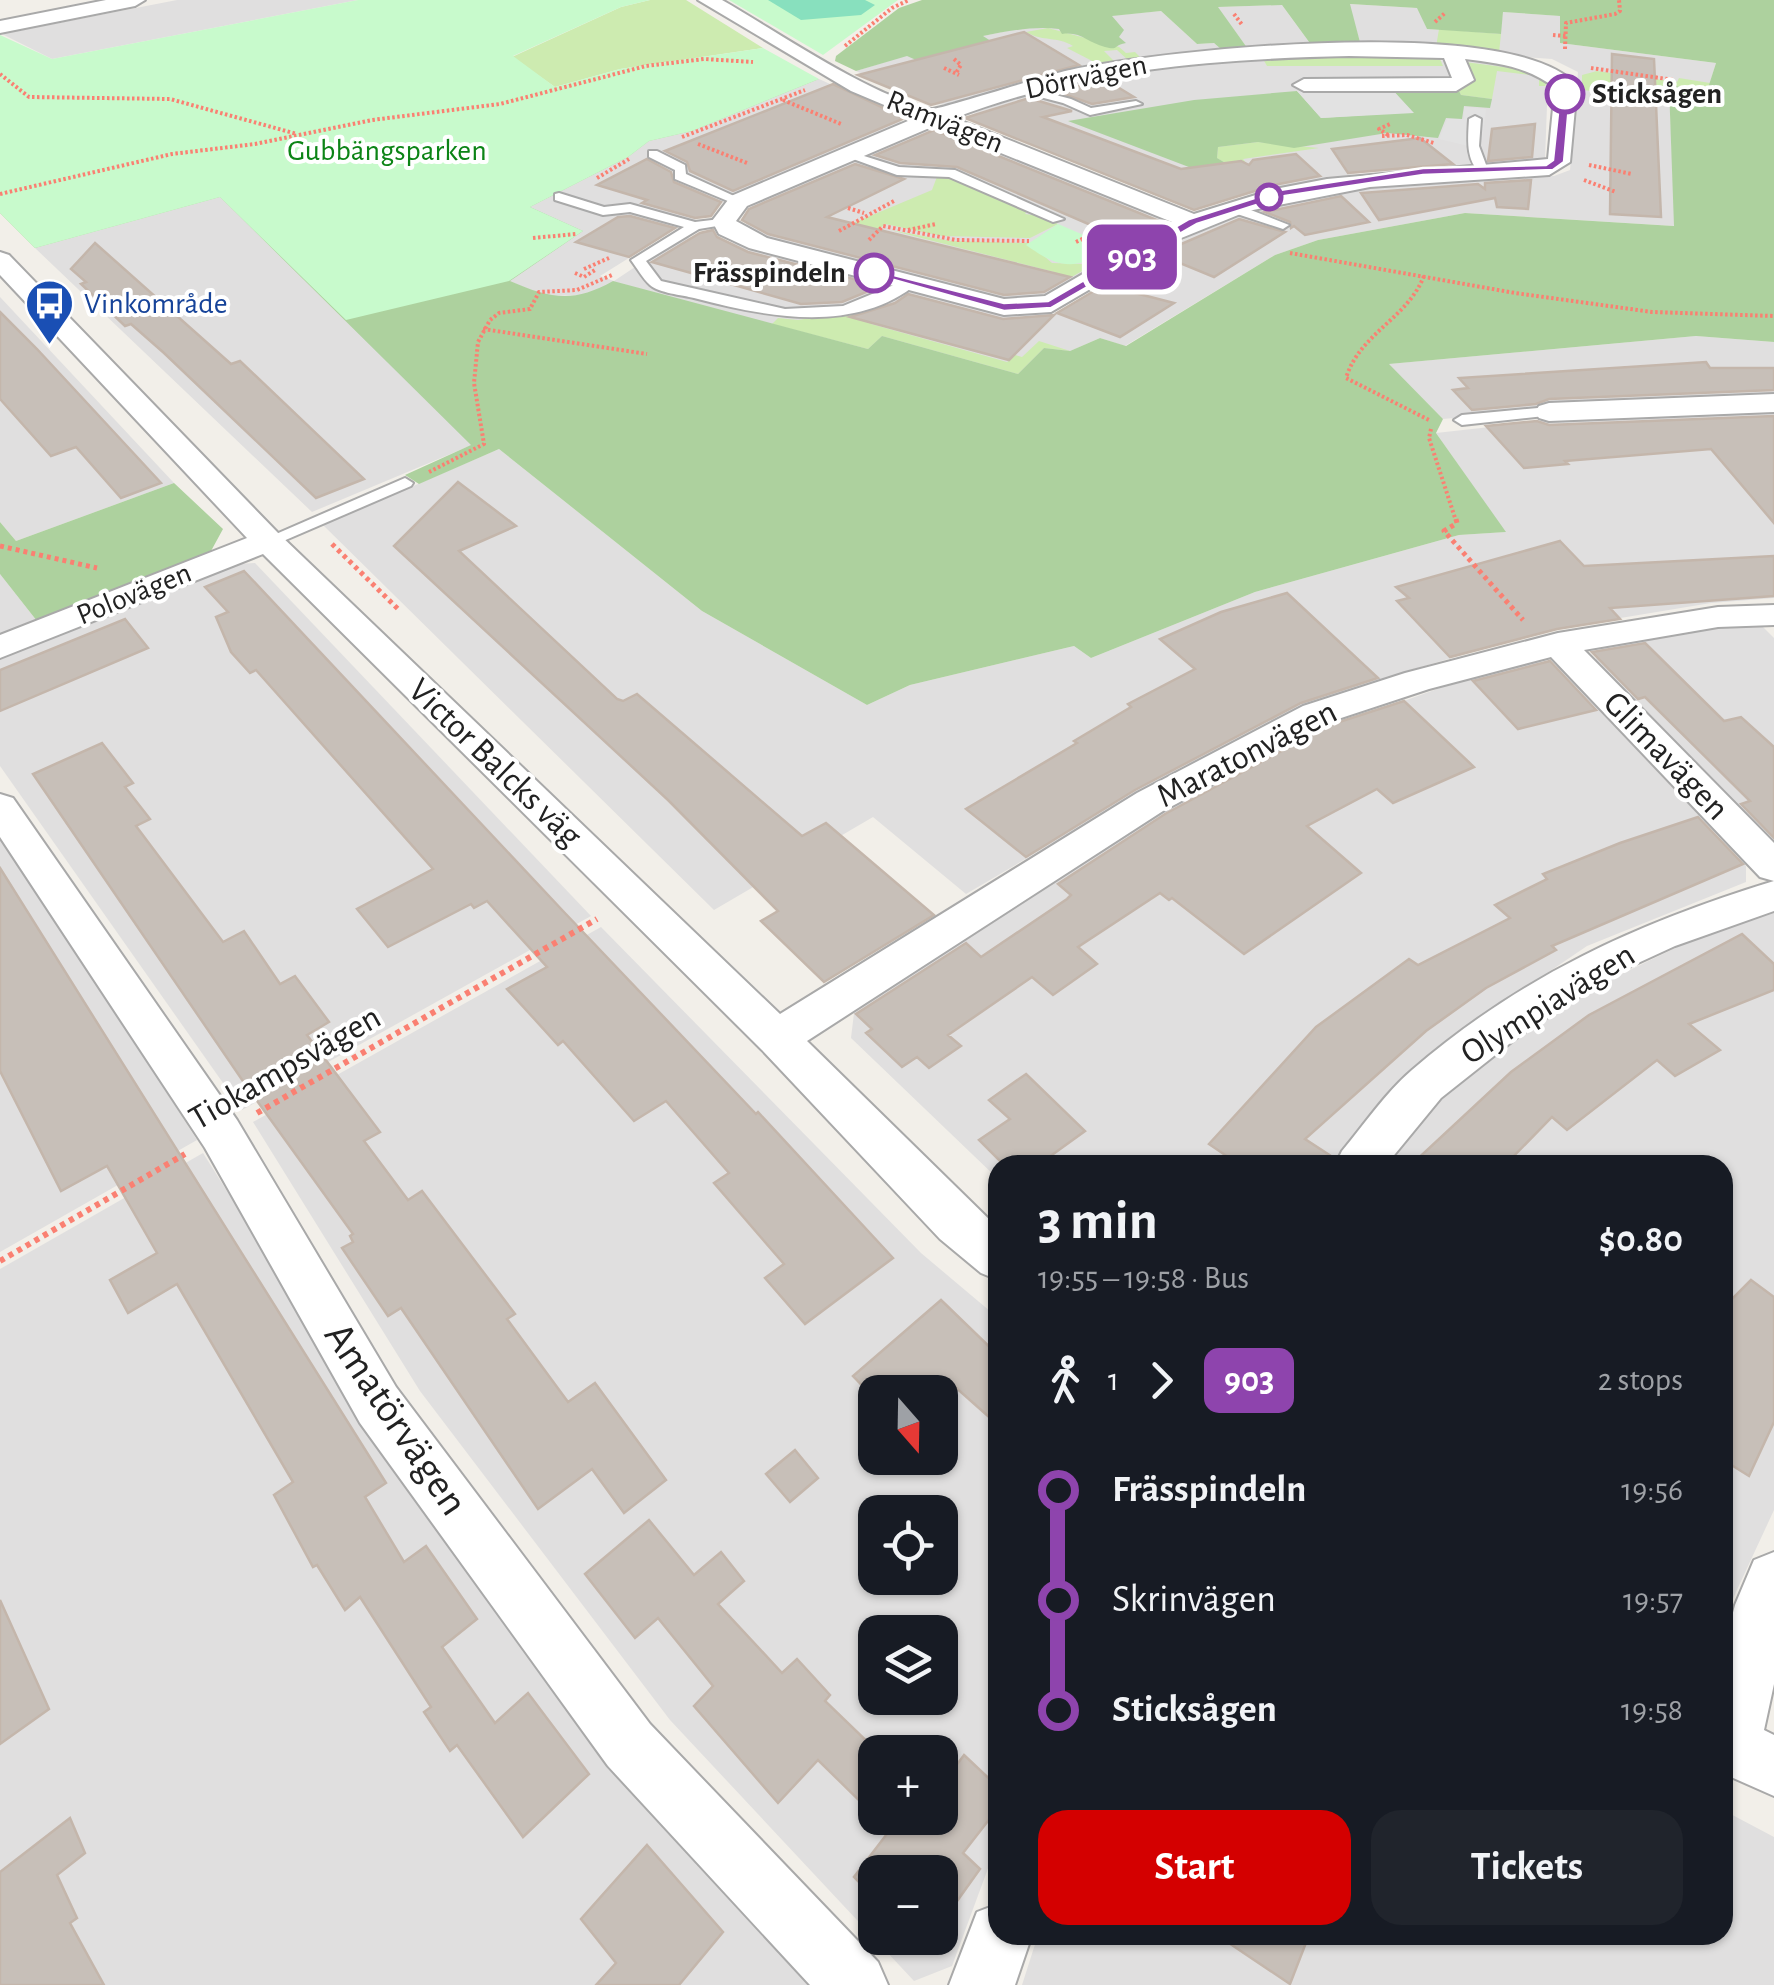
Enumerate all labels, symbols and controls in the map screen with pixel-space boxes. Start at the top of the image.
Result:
street label: Dörrvägen [1022,49,1150,105]
marker: Sticksågen [1546,75,1584,113]
place label: Sticksågen [1592,79,1722,109]
street label: Ramvägen [882,85,1008,159]
park label: Gubbängsparken [287,136,487,166]
unlabelled marker [1256,184,1282,210]
line badge: 903 [1074,224,1190,290]
text: 903 [1107,240,1157,275]
marker: Frässpindeln [855,254,893,292]
place label: Frässpindeln [693,258,846,288]
bus stop icon: Vinkområde [23,278,75,346]
place label: Vinkområde [84,289,228,319]
street label: Polovägen [72,557,196,631]
street label: Victor Balcks väg [402,672,588,854]
street label: Glimavägen [1597,685,1735,827]
street label: Maratonvägen [1151,694,1343,814]
street label: Olympiavägen [1455,937,1641,1071]
street label: Tiokampsvägen [183,999,387,1137]
text: 3 min [1038,1194,1158,1249]
text: $0.80 [1599,1221,1683,1259]
text: 19:55 – 19:58 · Bus [1038,1262,1249,1294]
street label: Amatörvägen [317,1315,475,1523]
icon: walk [1038,1353,1093,1408]
icon: forward [1134,1353,1189,1408]
text: 903 [1224,1363,1274,1398]
text: 1 [1108,1364,1119,1396]
text: 2 stops [1598,1364,1683,1396]
north arrow [858,1375,958,1475]
map controls [858,1375,958,1955]
text: Frässpindeln [1112,1471,1306,1509]
text: 19:56 [1621,1474,1683,1506]
button: locate [858,1495,958,1595]
text: Skrinvägen [1112,1581,1276,1619]
text: 19:57 [1623,1584,1683,1616]
button: layers [858,1615,958,1715]
text: Sticksågen [1112,1691,1277,1729]
text: 19:58 [1621,1694,1683,1726]
button: + [858,1735,958,1835]
button: Start [1038,1810,1351,1925]
button: Tickets [1371,1810,1683,1925]
button: − [858,1855,958,1955]

